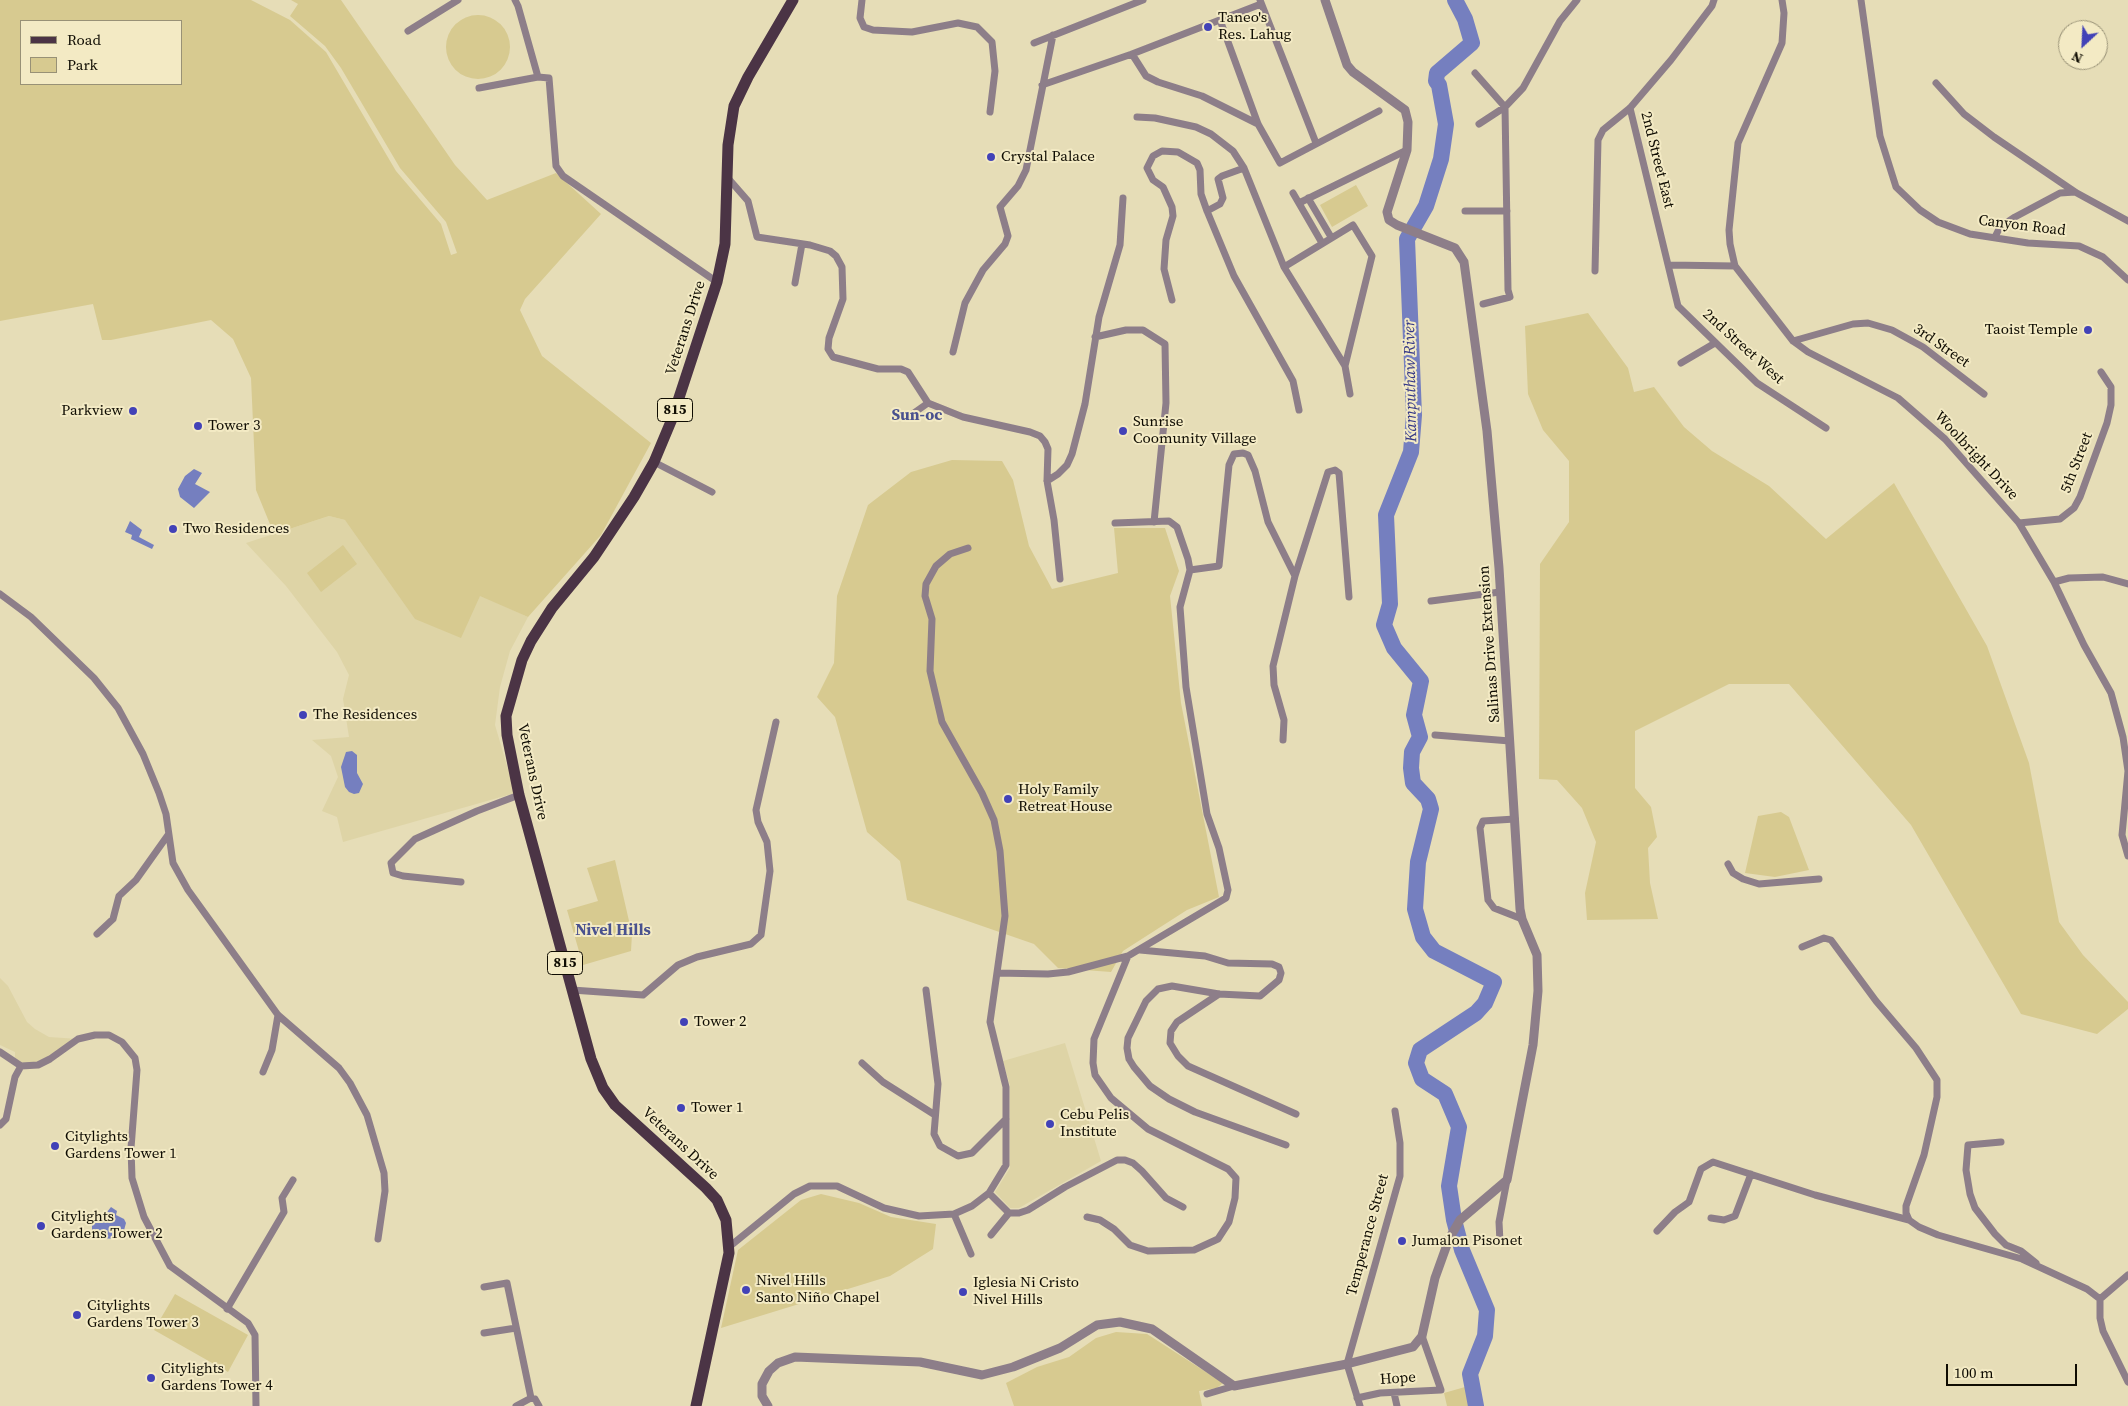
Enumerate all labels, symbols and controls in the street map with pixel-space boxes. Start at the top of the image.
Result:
place label: Taneo's Res. Lahug [1218,9,1291,44]
legend [20,20,182,85]
north arrow [2058,20,2108,70]
marker: Taneo's Res. Lahug [1202,21,1214,33]
text: Road [67,29,101,50]
text: N [2068,46,2086,69]
text: Park [67,54,98,75]
street label: 2nd Street East [1636,110,1678,210]
place label: Crystal Palace [1001,148,1095,166]
marker: Crystal Palace [985,151,997,163]
street label: Canyon Road [1977,212,2067,240]
street label: Veterans Drive [662,279,710,377]
street label: 2nd Street West [1699,306,1787,388]
water label: Kamputhaw River [1400,320,1422,442]
street label: 3rd Street [1909,320,1973,372]
place label: Taoist Temple [1985,321,2078,339]
marker: Taoist Temple [2082,324,2094,336]
road number: 815 [658,398,692,422]
place label: Parkview [61,402,123,420]
marker: Parkview [127,405,139,417]
district label: Sun-oc [891,406,943,426]
street label: Woolbright Drive [1930,408,2022,504]
place label: Sunrise Coomunity Village [1133,413,1256,448]
place label: Tower 3 [208,417,260,435]
marker: Tower 3 [192,420,204,432]
marker: Sunrise Coomunity Village [1117,425,1129,437]
street label: 5th Street [2057,430,2097,496]
place label: Two Residences [183,520,289,538]
marker: Two Residences [167,523,179,535]
street label: Salinas Drive Extension [1476,565,1504,723]
place label: The Residences [313,706,417,724]
marker: The Residences [297,709,309,721]
street label: Veterans Drive [513,722,551,822]
place label: Holy Family Retreat House [1018,781,1112,816]
marker: Holy Family Retreat House [1002,793,1014,805]
district label: Nivel Hills [575,921,651,941]
road number: 815 [548,951,582,974]
place label: Tower 2 [694,1013,746,1031]
marker: Tower 2 [678,1016,690,1028]
place label: Tower 1 [691,1099,743,1117]
marker: Tower 1 [675,1102,687,1114]
street label: Veterans Drive [638,1104,722,1184]
place label: Cebu Pelis Institute [1060,1106,1129,1141]
marker: Cebu Pelis Institute [1044,1118,1056,1130]
place label: Citylights Gardens Tower 1 [65,1128,177,1163]
marker: Citylights Gardens Tower 1 [49,1140,61,1152]
street label: Temperance Street [1343,1172,1393,1298]
place label: Citylights Gardens Tower 2 [51,1208,163,1243]
marker: Citylights Gardens Tower 2 [35,1220,47,1232]
place label: Jumalon Pisonet [1412,1232,1522,1250]
marker: Jumalon Pisonet [1396,1235,1408,1247]
place label: Nivel Hills Santo Niño Chapel [756,1272,880,1307]
place label: Iglesia Ni Cristo Nivel Hills [973,1274,1079,1309]
marker: Nivel Hills Santo Niño Chapel [740,1284,752,1296]
marker: Iglesia Ni Cristo Nivel Hills [957,1286,969,1298]
place label: Citylights Gardens Tower 3 [87,1297,199,1332]
marker: Citylights Gardens Tower 3 [71,1309,83,1321]
scale bar [1948,1354,2079,1386]
place label: Citylights Gardens Tower 4 [161,1360,273,1395]
text: 100 m [1954,1362,1994,1383]
street label: Hope [1379,1369,1417,1389]
marker: Citylights Gardens Tower 4 [145,1372,157,1384]

